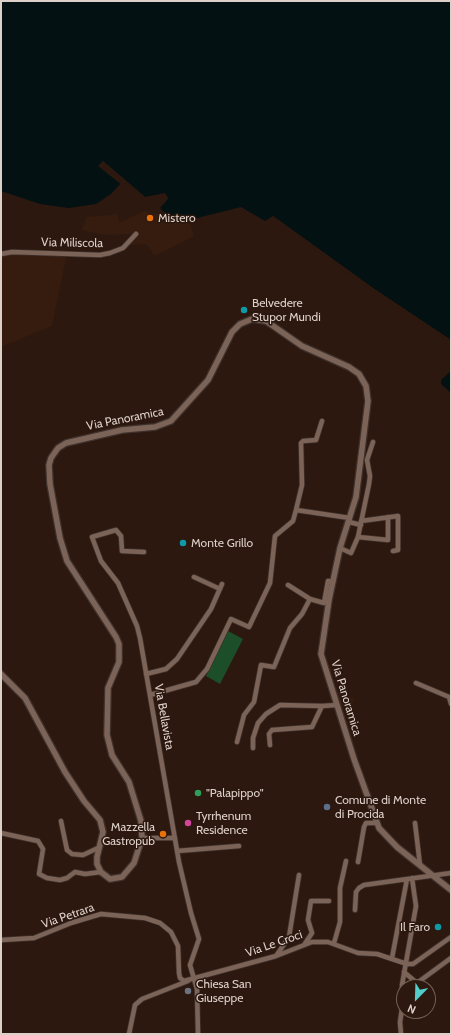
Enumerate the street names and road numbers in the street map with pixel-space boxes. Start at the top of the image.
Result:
street label: Via Miliscola [41,235,103,251]
street label: Via Panoramica [85,404,165,434]
street label: Via Panoramica [328,658,364,738]
street label: Via Bellavista [151,683,177,751]
street label: Via Petrara [40,900,96,932]
street label: Via Le Croci [244,928,304,960]

